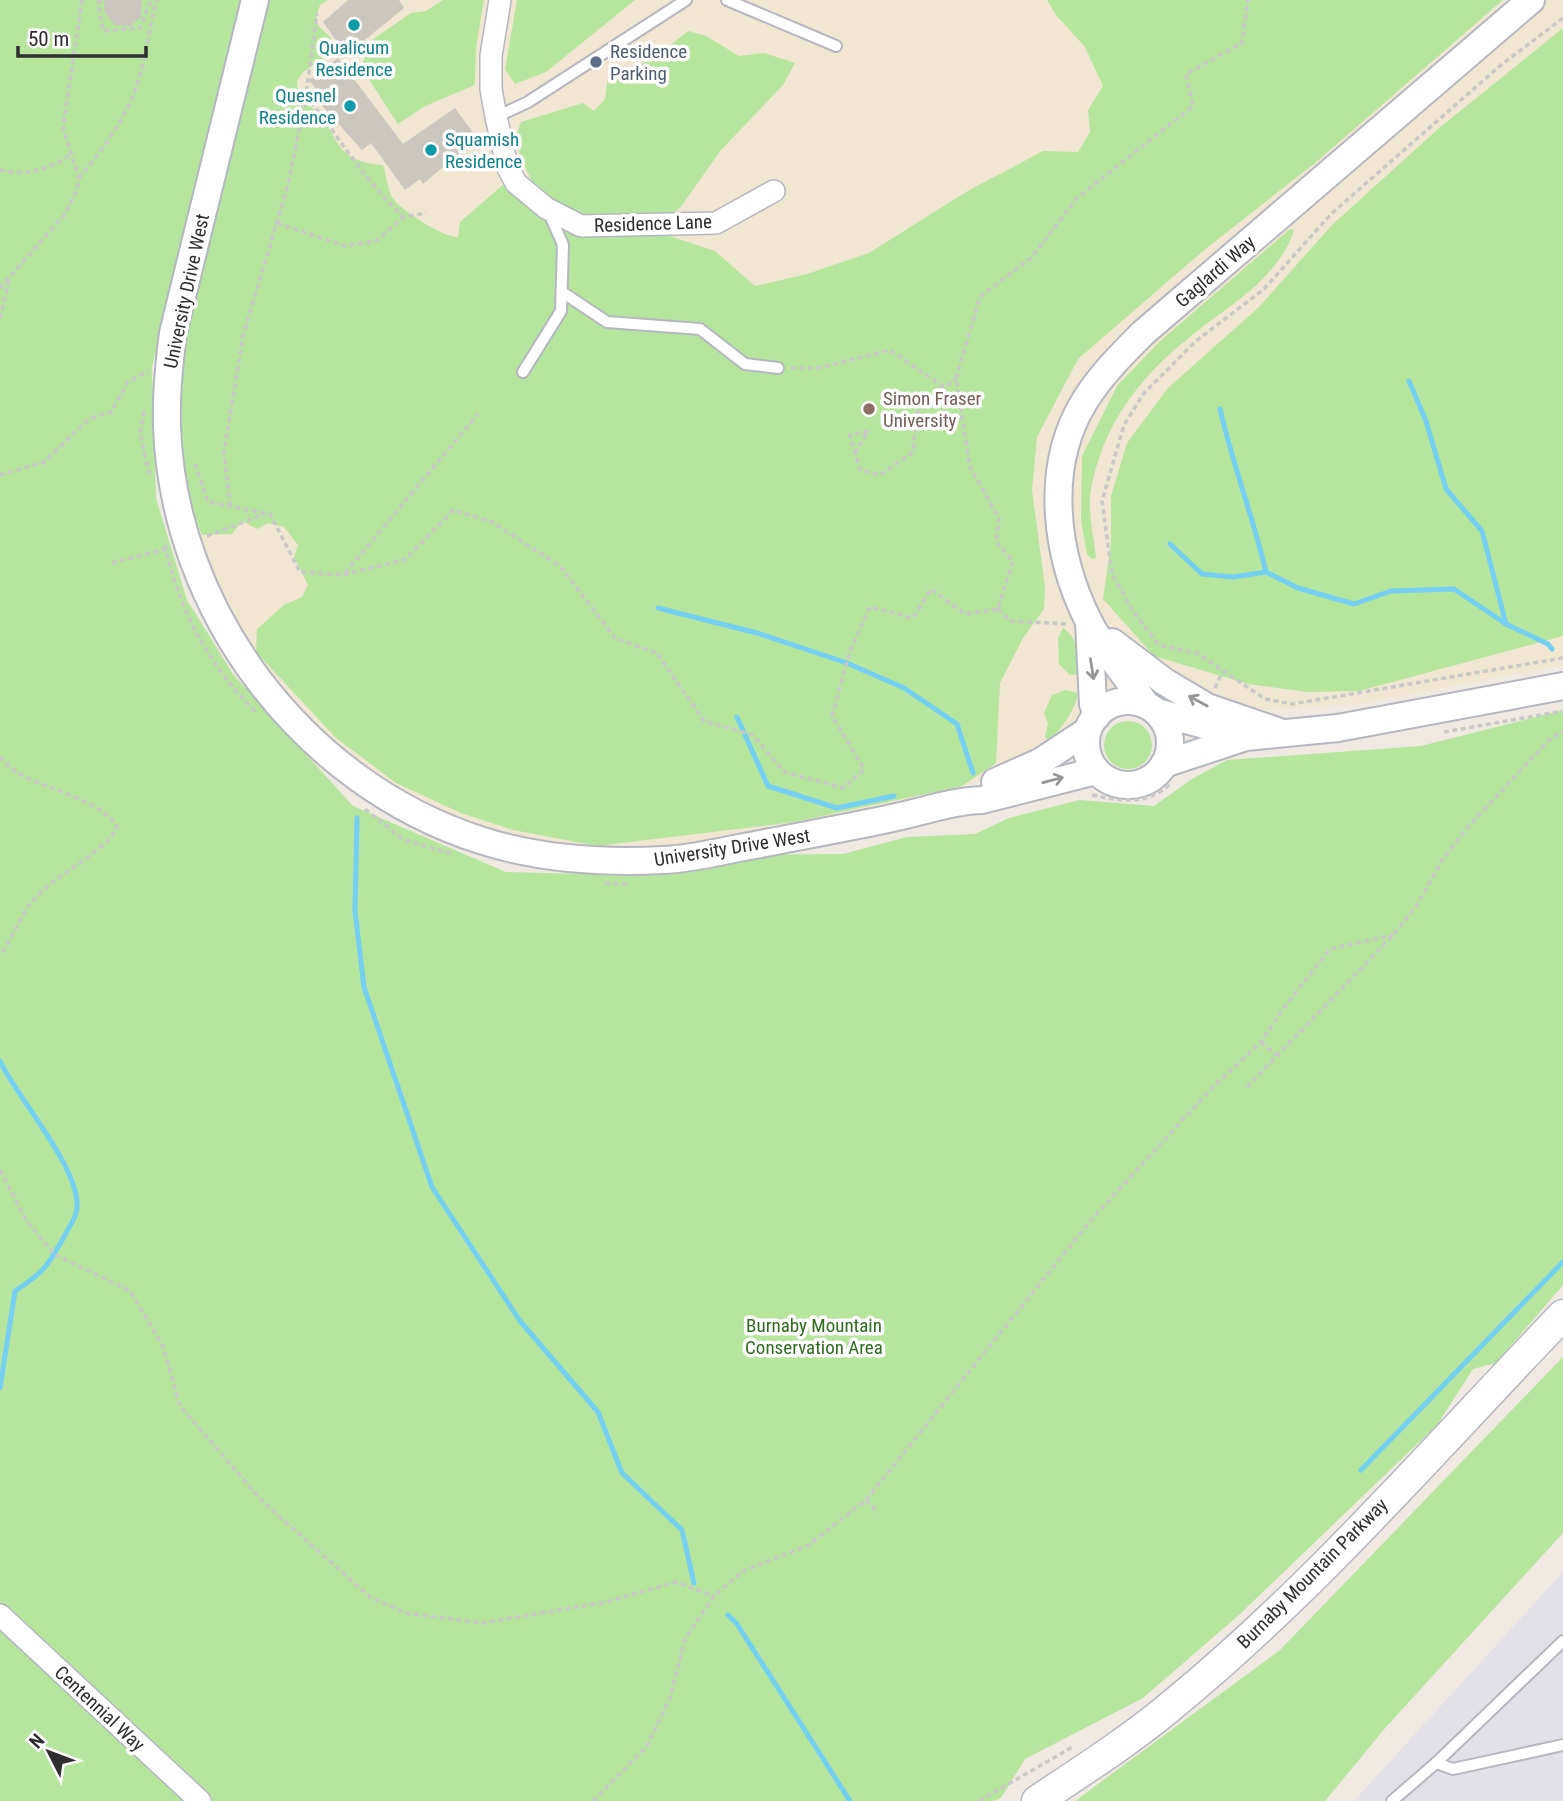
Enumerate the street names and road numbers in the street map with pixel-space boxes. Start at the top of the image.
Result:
street label: Residence Lane [594,210,712,237]
street label: University Drive West [159,212,214,371]
street label: Gaglardi Way [1171,231,1260,312]
street label: University Drive West [652,824,812,871]
street label: Burnaby Mountain Parkway [1232,1493,1392,1653]
street label: Centennial Way [50,1661,150,1756]

